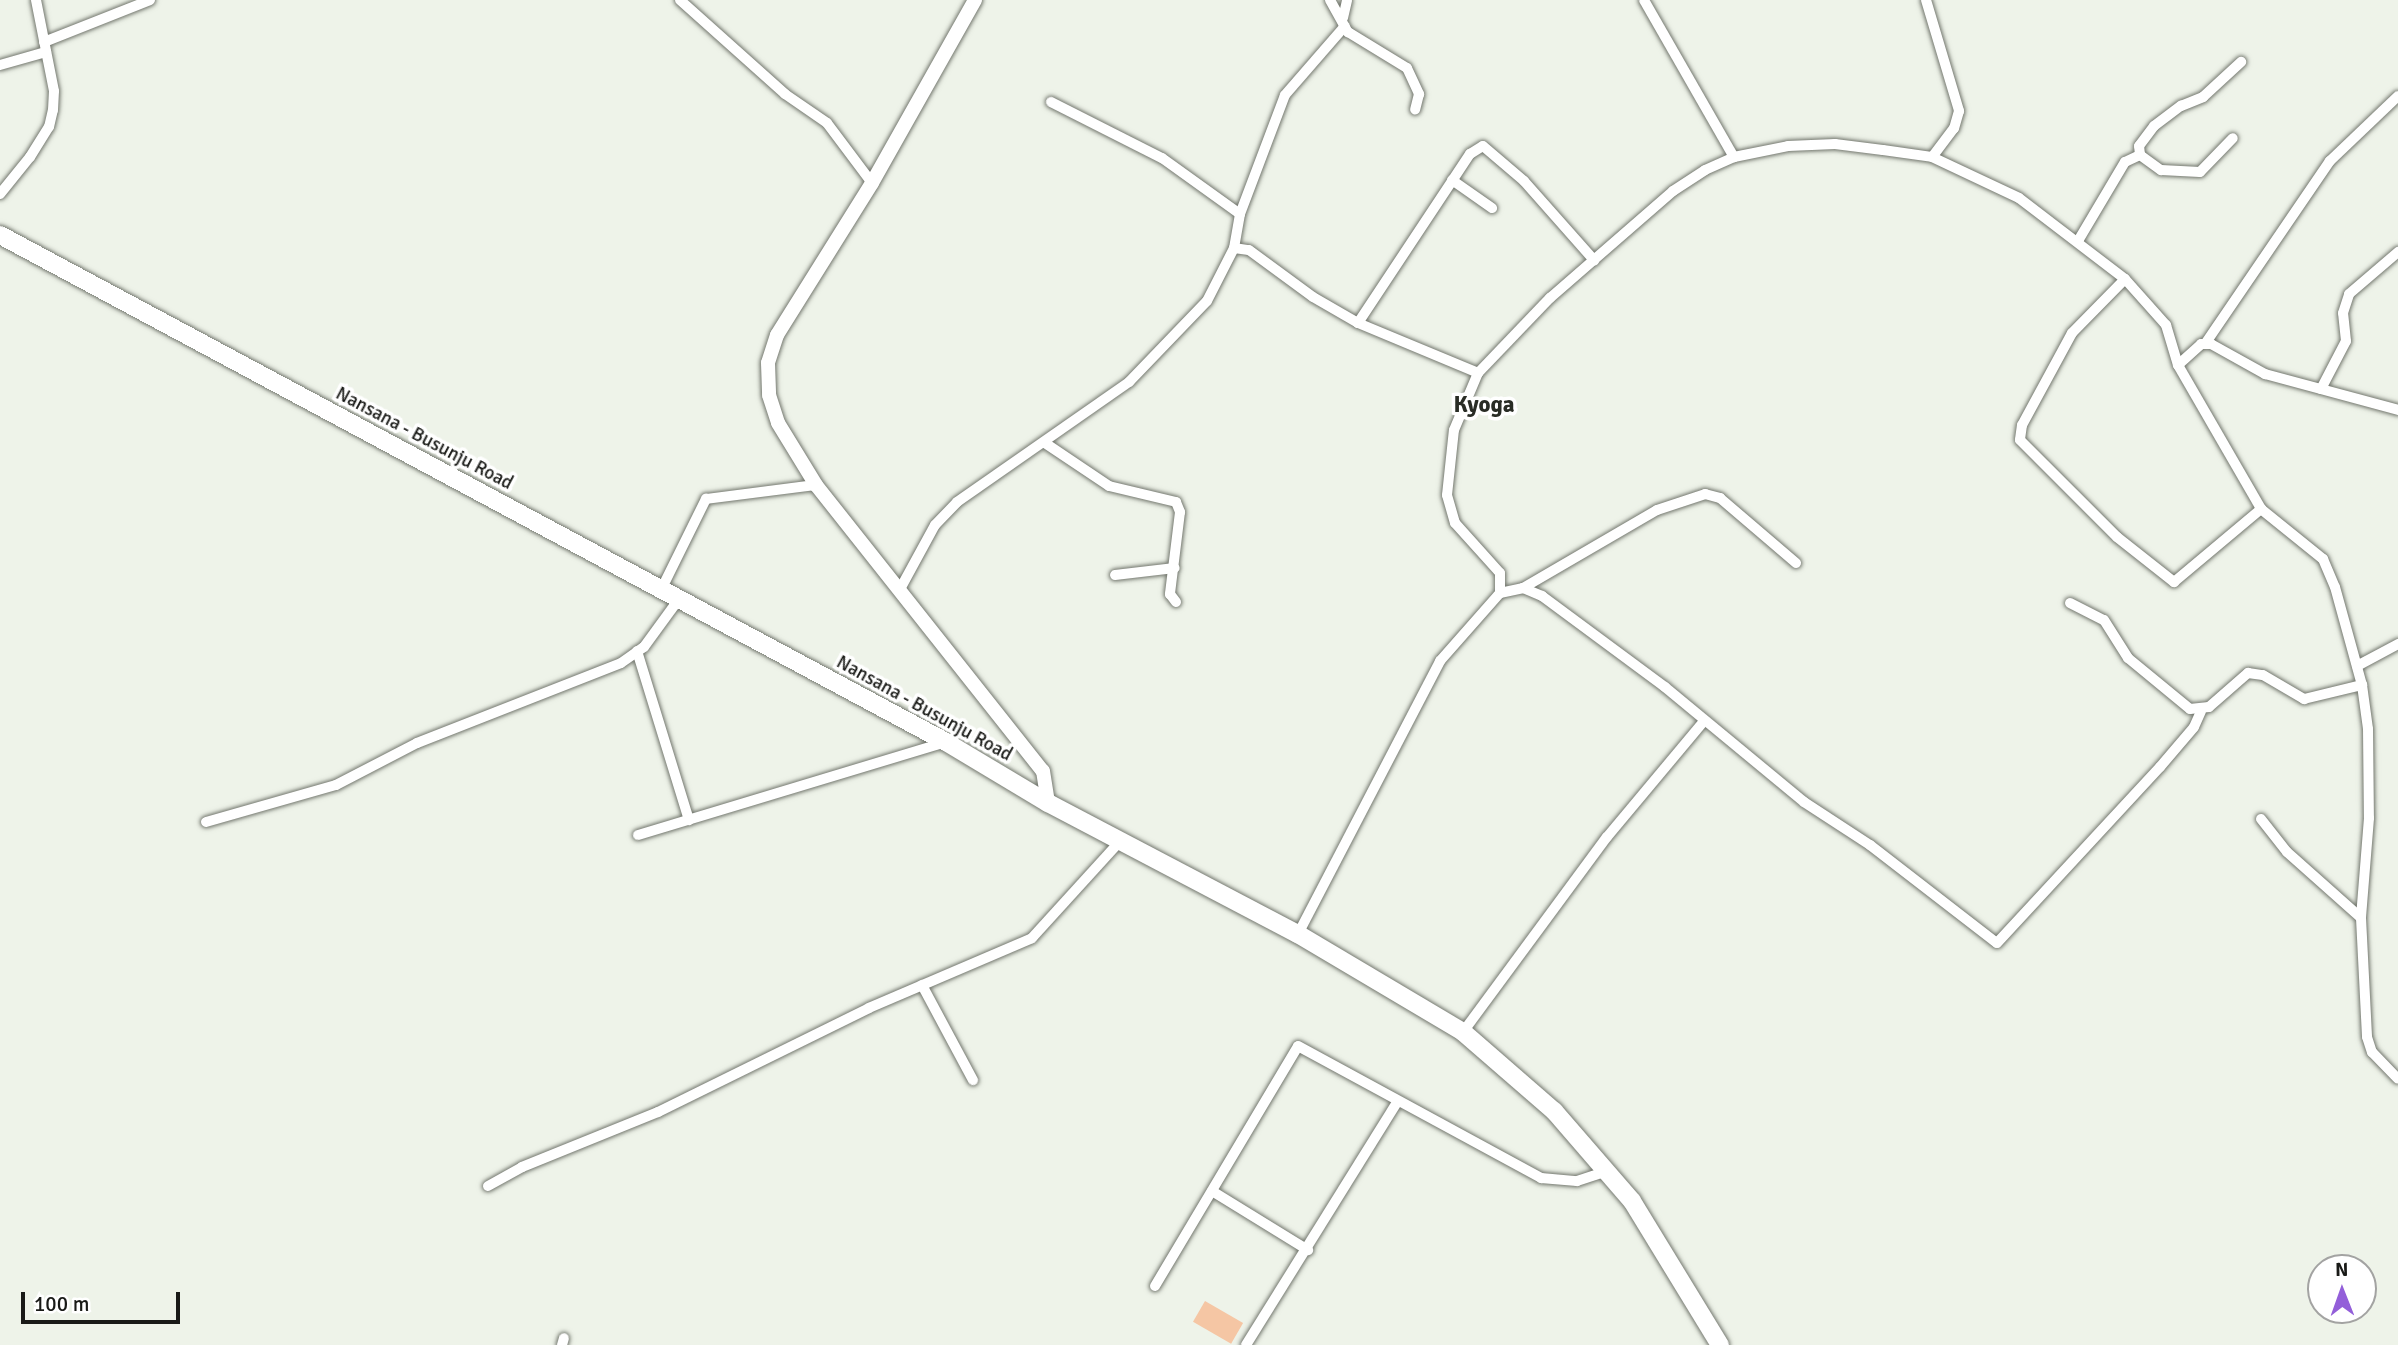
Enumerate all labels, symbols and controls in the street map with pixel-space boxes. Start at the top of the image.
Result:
street label: Nansana - Busunju Road [332,383,516,495]
district label: Kyoga [1453,391,1515,419]
street label: Nansana - Busunju Road [832,651,1016,767]
north arrow [2307,1254,2377,1324]
text: N [2335,1258,2348,1282]
scale bar [24,1278,184,1322]
text: 100 m [34,1291,89,1317]

